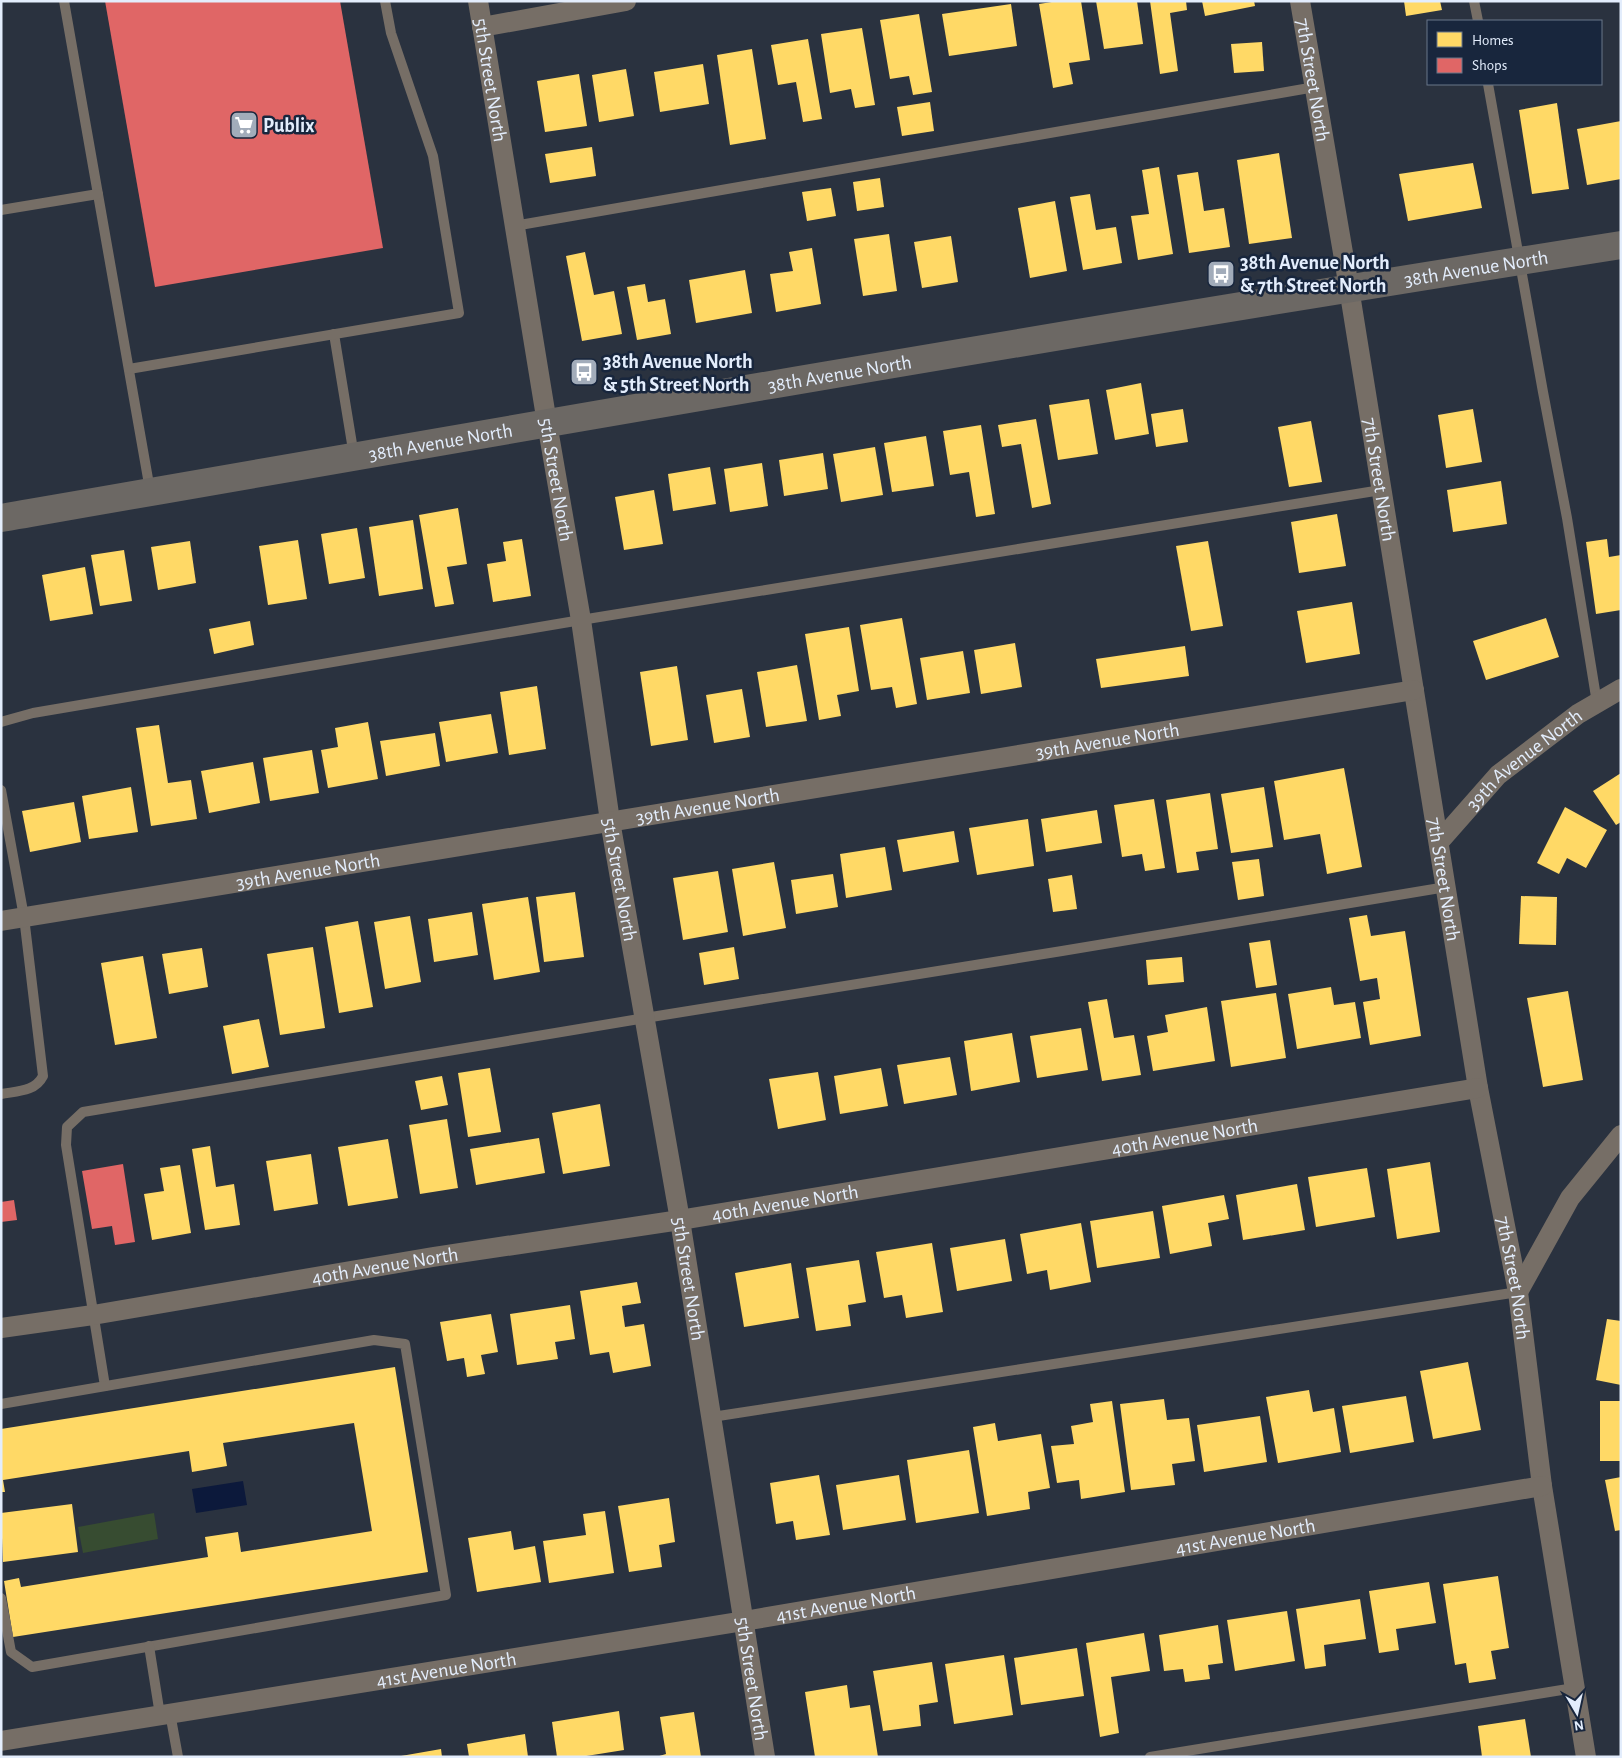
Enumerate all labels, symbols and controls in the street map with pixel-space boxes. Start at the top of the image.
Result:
street label: 5th Street North [470,17,510,143]
street label: 7th Street North [1292,17,1333,143]
legend [1427,20,1602,85]
text: Homes [1472,33,1514,48]
text: Shops [1472,58,1507,73]
supermarket icon: Publix [229,110,259,140]
place label: Publix [263,116,315,136]
street label: 38th Avenue North [1403,248,1550,290]
place label: 38th Avenue North & 7th Street North [1240,253,1390,296]
bus stop icon: 38th Avenue North & 7th Street North [1206,259,1236,289]
place label: 38th Avenue North & 5th Street North [603,352,753,395]
street label: 38th Avenue North [766,352,913,396]
bus stop icon: 38th Avenue North & 5th Street North [569,357,599,387]
street label: 5th Street North [535,416,576,543]
street label: 7th Street North [1359,416,1399,543]
street label: 38th Avenue North [367,420,514,465]
street label: 39th Avenue North [1463,706,1586,815]
street label: 39th Avenue North [1034,720,1181,763]
street label: 39th Avenue North [634,785,781,828]
street label: 5th Street North [599,816,640,943]
street label: 7th Street North [1424,816,1463,943]
street label: 39th Avenue North [235,850,382,894]
street label: 40th Avenue North [1110,1116,1259,1159]
street label: 40th Avenue North [710,1182,860,1226]
street label: 5th Street North [669,1215,708,1342]
street label: 7th Street North [1492,1215,1533,1341]
street label: 40th Avenue North [310,1244,460,1289]
street label: 41st Avenue North [1174,1516,1317,1559]
street label: 41st Avenue North [775,1583,917,1626]
street label: 5th Street North [732,1615,771,1742]
street label: 41st Avenue North [375,1649,518,1691]
north arrow [1552,1688,1602,1738]
text: N [1573,1717,1585,1733]

